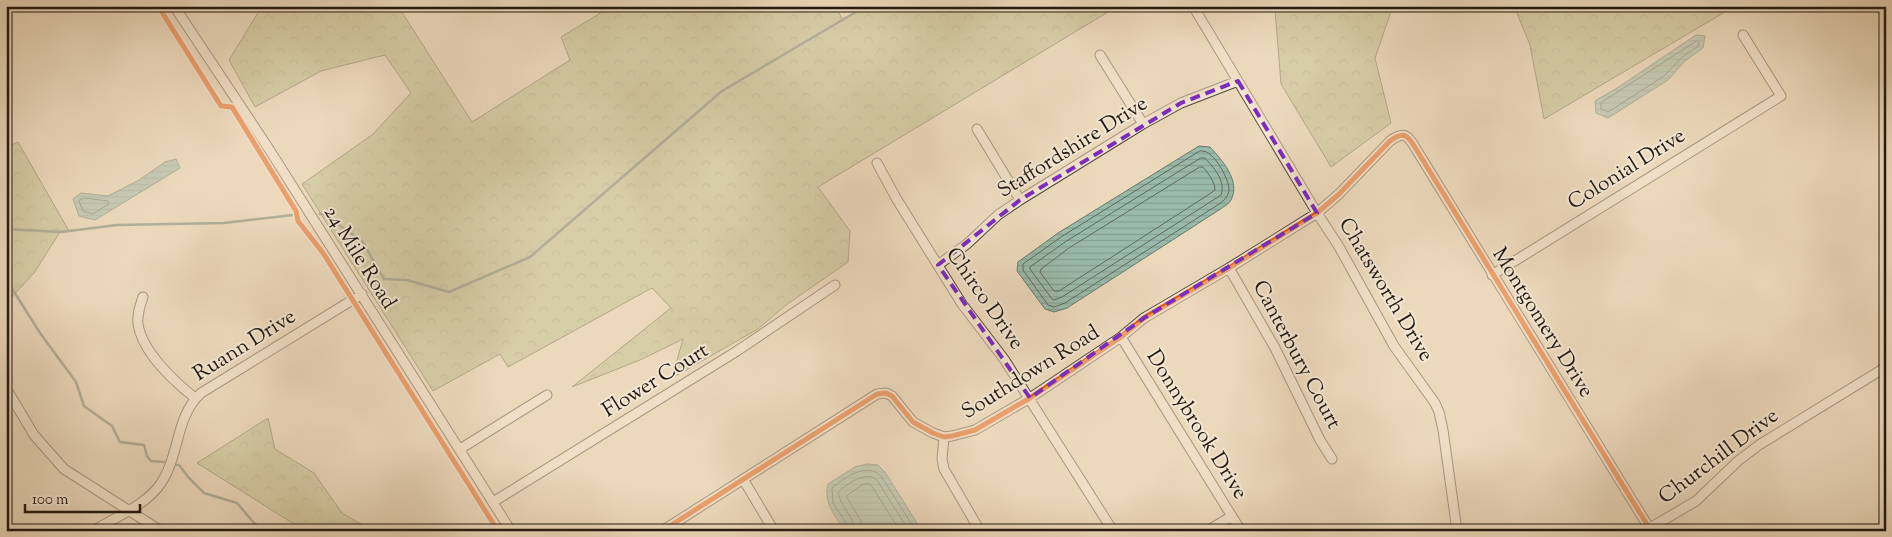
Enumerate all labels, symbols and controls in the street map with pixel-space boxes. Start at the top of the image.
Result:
street label: Staffordshire Drive [992,90,1154,206]
street label: Colonial Drive [1562,122,1692,218]
street label: 24 Mile Road [315,200,403,316]
street label: Chatsworth Drive [1330,212,1440,368]
street label: Chirco Drive [938,242,1030,356]
street label: Montgomery Drive [1484,242,1600,404]
street label: Canterbury Court [1244,275,1348,435]
street label: Ruann Drive [188,303,302,389]
street label: Southdown Road [956,318,1106,428]
street label: Flower Court [597,336,715,426]
street label: Donnybrook Drive [1138,344,1254,506]
street label: Churchill Drive [1653,402,1785,512]
scale bar [25,482,140,514]
text: 100 m [32,490,69,511]

